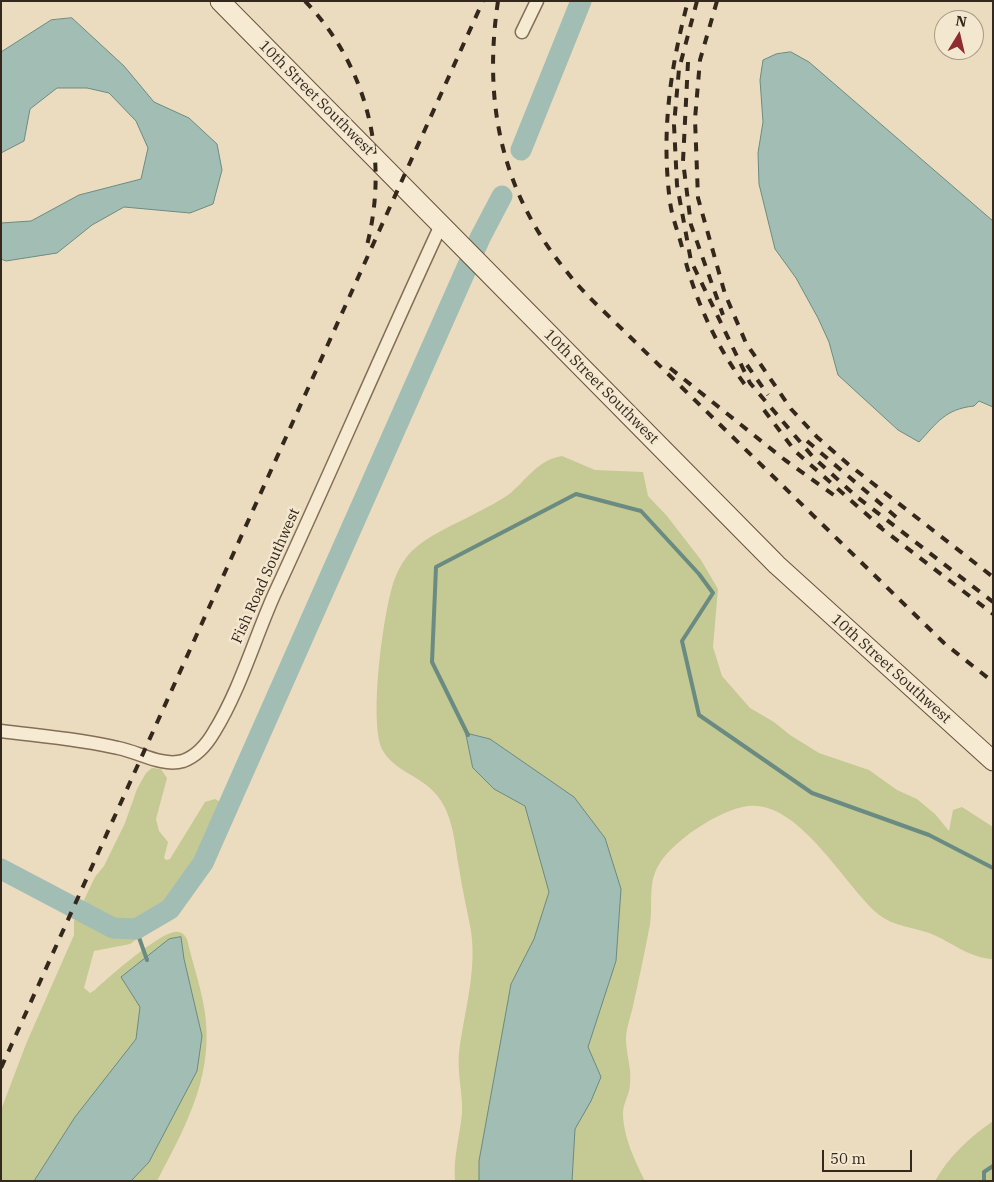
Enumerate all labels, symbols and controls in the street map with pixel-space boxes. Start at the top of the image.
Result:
north arrow [934,10,984,60]
text: N [954,11,968,31]
street label: 10th Street Southwest [255,37,377,159]
street label: 10th Street Southwest [540,326,662,448]
street label: Fish Road Southwest [228,506,304,646]
street label: 10th Street Southwest [827,610,955,728]
scale bar [824,1140,914,1172]
text: 50 m [830,1149,866,1168]

